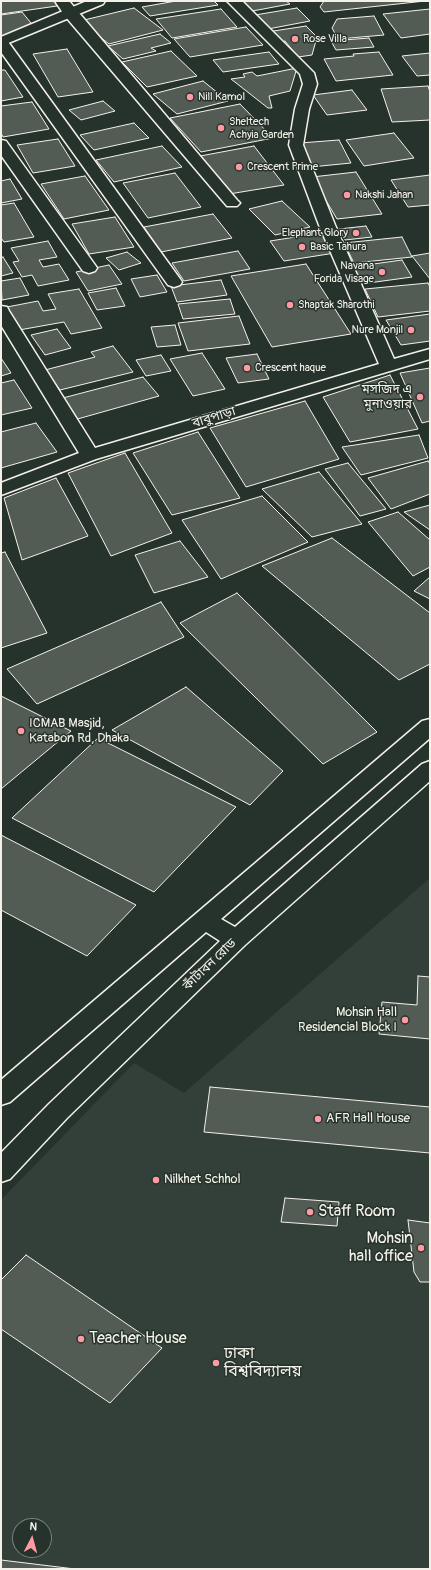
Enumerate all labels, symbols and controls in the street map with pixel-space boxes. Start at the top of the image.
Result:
place label: Rose Villa [303,32,347,46]
marker: Rose Villa [290,34,300,44]
place label: Nill Kamol [198,90,245,104]
marker: Nill Kamol [185,92,195,102]
place label: Sheltech Achyia Garden [229,115,294,141]
marker: Sheltech Achyia Garden [216,123,226,133]
place label: Crescent Prime [247,160,318,174]
marker: Crescent Prime [234,162,244,172]
place label: Nakshi Jahan [355,188,413,202]
marker: Nakshi Jahan [342,190,352,200]
place label: Elephant Glory [282,226,348,240]
marker: Elephant Glory [351,228,361,238]
place label: Basic Tahura [310,240,366,254]
marker: Basic Tahura [297,242,307,252]
place label: Navana Forida Visage [314,259,374,285]
marker: Navana Forida Visage [377,267,387,277]
place label: Shaptak Sharothi [298,298,374,312]
marker: Shaptak Sharothi [285,300,295,310]
place label: Nure Monjil [351,323,403,337]
marker: Nure Monjil [406,325,416,335]
place label: Crescent haque [255,361,326,375]
marker: Crescent haque [242,363,252,373]
place label: মসজিদ এ মুনাওয়ার [362,382,412,413]
marker: মসজিদ এ মুনাওয়ার [415,392,425,402]
street label: বাবুপাড়া [190,404,238,432]
place label: ICMAB Masjid, Katabon Rd, Dhaka [29,716,129,747]
marker: ICMAB Masjid, Katabon Rd, Dhaka [16,726,26,736]
street label: কাঁটাবন রোড [180,936,240,994]
place label: Mohsin Hall Residencial Block I [298,1005,397,1036]
marker: Mohsin Hall Residencial Block I [400,1015,410,1025]
place label: AFR Hall House [326,1111,410,1127]
marker: AFR Hall House [313,1114,323,1124]
place label: Nilkhet Schhol [164,1172,241,1188]
marker: Nilkhet Schhol [151,1175,161,1185]
place label: Staff Room [318,1202,395,1222]
marker: Staff Room [305,1207,315,1217]
place label: Mohsin hall office [349,1229,413,1267]
marker: Mohsin hall office [416,1243,426,1253]
place label: Teacher House [89,1329,187,1349]
marker: Teacher House [76,1334,86,1344]
place label: ঢাকা বিশ্ববিদ্যালয় [224,1344,302,1382]
marker: ঢাকা বিশ্ববিদ্যালয় [211,1358,221,1368]
north arrow [12,1518,52,1558]
text: N [29,1520,38,1533]

